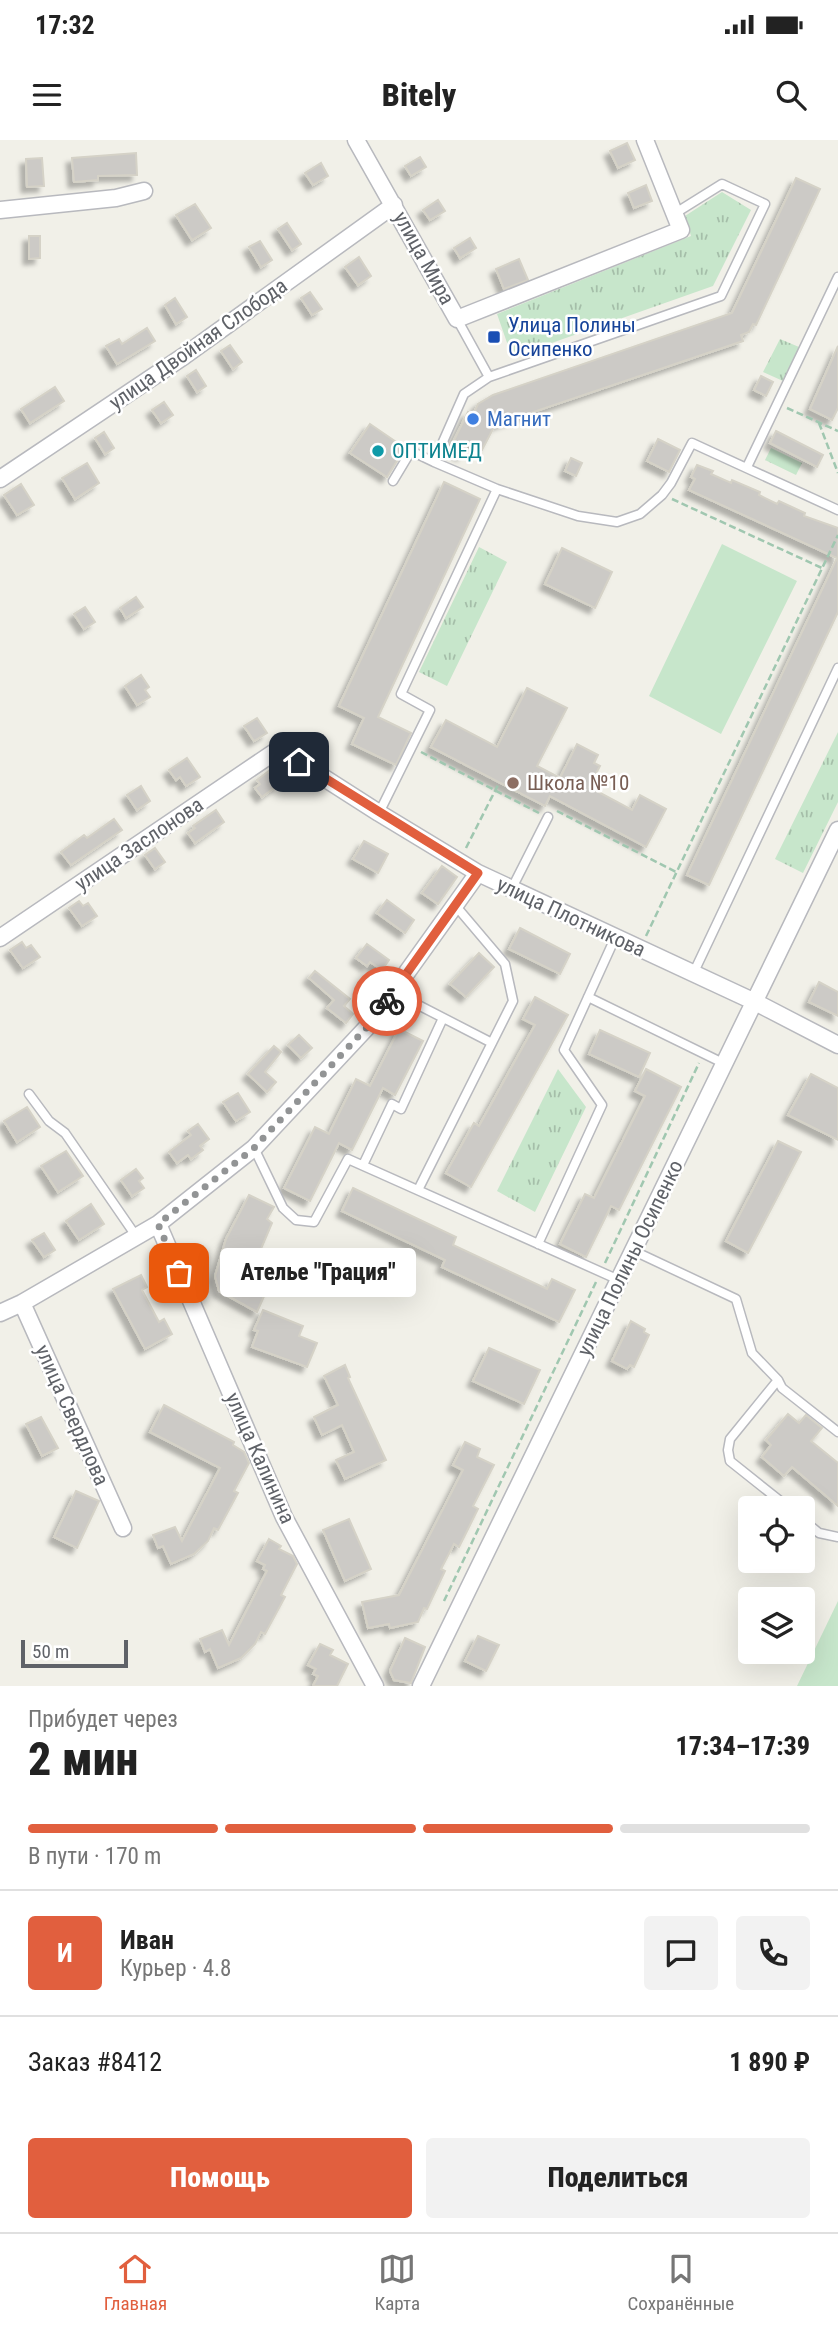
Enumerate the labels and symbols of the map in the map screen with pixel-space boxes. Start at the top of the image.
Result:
street label: улица Мира [389,207,459,309]
street label: улица Двойная Слобода [105,274,291,414]
place label: Улица Полины Осипенко [508,313,636,361]
marker: Улица Полины Осипенко [486,329,502,345]
place label: Магнит [487,407,551,431]
marker: Магнит [465,411,481,427]
place label: ОПТИМЕД [392,439,482,463]
marker: ОПТИМЕД [370,443,386,459]
pin [269,732,329,792]
place label: Школа №10 [527,771,629,795]
marker: Школа №10 [505,775,521,791]
street label: улица Заслонова [70,792,208,896]
street label: улица Плотникова [493,872,649,962]
courier [352,966,422,1036]
street label: улица Полины Осипенко [572,1156,688,1360]
pin [149,1243,209,1303]
callout: Ателье "Грация" [221,1248,417,1298]
street label: улица Свердлова [30,1341,114,1489]
street label: улица Калинина [220,1389,300,1527]
scale bar [21,1637,128,1669]

